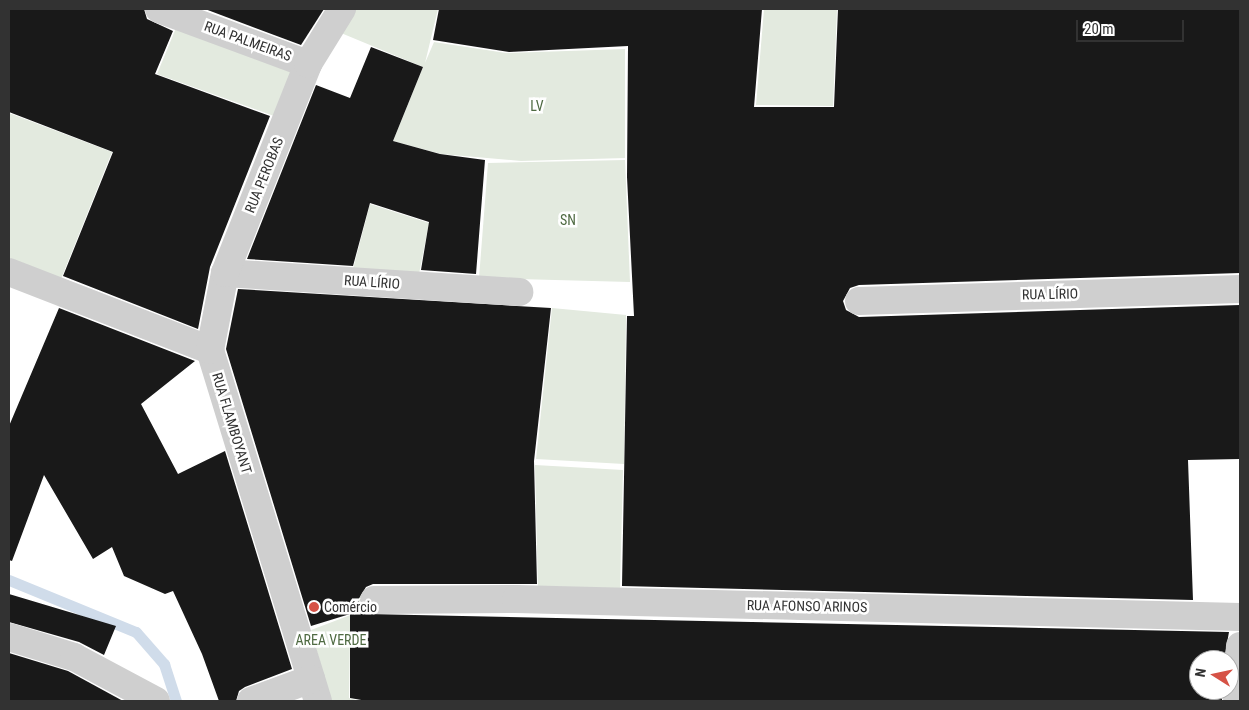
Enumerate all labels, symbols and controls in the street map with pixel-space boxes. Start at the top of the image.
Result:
scale bar [1079,10,1186,42]
street label: RUA PALMEIRAS [202,17,294,65]
text: 20 m [1084,20,1114,38]
park label: LV [530,98,544,114]
street label: RUA PEROBAS [241,135,287,215]
park label: SN [560,212,576,228]
street label: RUA LÍRIO [344,272,400,292]
street label: RUA LÍRIO [1022,285,1078,303]
street label: RUA FLAMBOYANT [209,370,255,476]
street label: RUA AFONSO ARINOS [747,597,867,615]
place label: Comércio [324,599,377,615]
marker: Comércio [308,601,320,613]
park label: AREA VERDE [296,632,366,648]
north arrow [1189,650,1239,700]
text: N [1192,667,1209,678]

